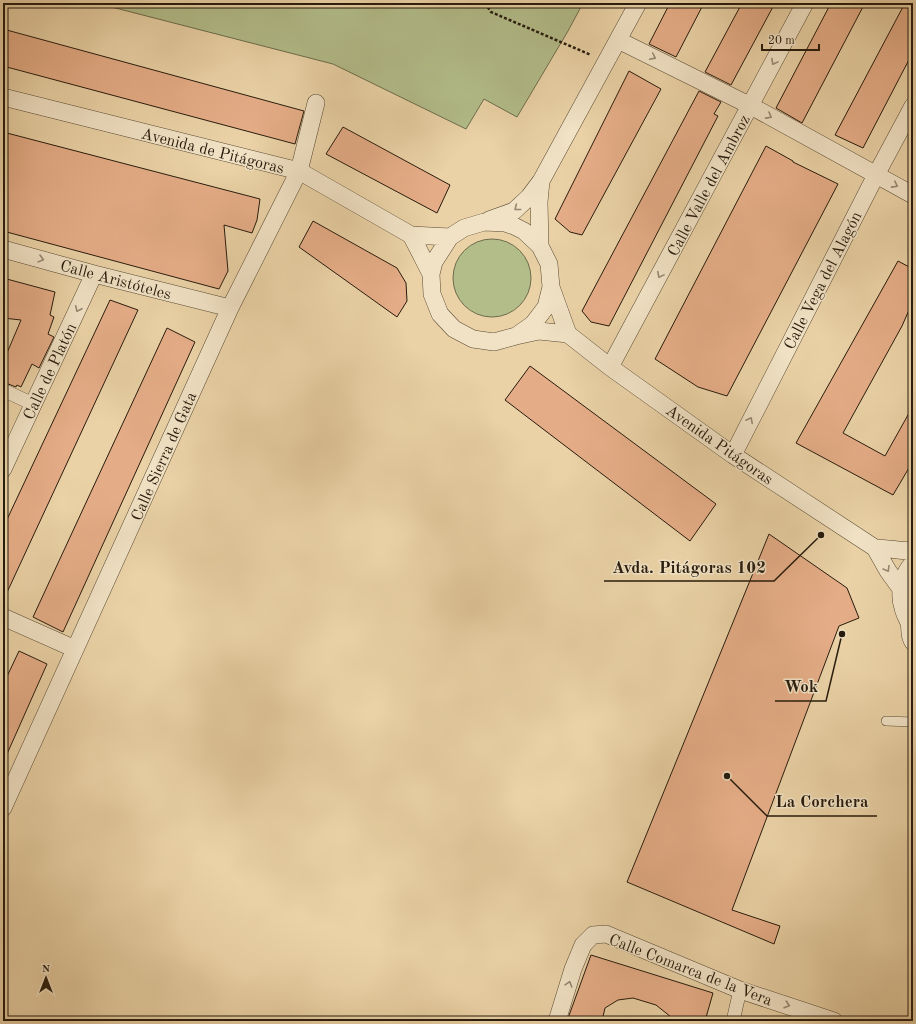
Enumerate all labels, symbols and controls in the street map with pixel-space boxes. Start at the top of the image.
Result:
scale bar [762,26,819,52]
text: 20 m [768,35,795,47]
one-way arrow [648,53,656,60]
one-way arrow [771,58,778,65]
one-way arrow [765,111,772,119]
street label: Calle Valle del Ambroz [666,113,754,259]
street label: Avenida de Pitágoras [139,126,286,177]
one-way arrow [891,180,898,188]
one-way arrow [515,203,522,210]
street label: Calle Vega del Alagón [782,209,866,352]
one-way arrow [37,254,44,263]
street label: Calle Aristóteles [58,258,173,303]
one-way arrow [657,271,664,279]
one-way arrow [75,305,83,313]
street label: Calle de Platón [21,321,80,423]
street label: Calle Sierra de Gata [129,390,201,524]
street label: Avenida Pitágoras [662,403,775,489]
one-way arrow [746,417,753,424]
callout: Avda. Pitágoras 102 [604,552,774,581]
text: Avda. Pitágoras 102 [612,560,766,577]
one-way arrow [883,565,890,572]
callout: Wok [775,672,826,701]
text: Wok [784,679,819,696]
callout: La Corchera [767,787,877,816]
text: La Corchera [775,794,869,811]
street label: Calle Comarca de la Vera [606,932,774,1010]
north arrow [26,958,66,998]
text: N [42,964,51,975]
one-way arrow [564,980,573,987]
one-way arrow [783,1001,790,1009]

